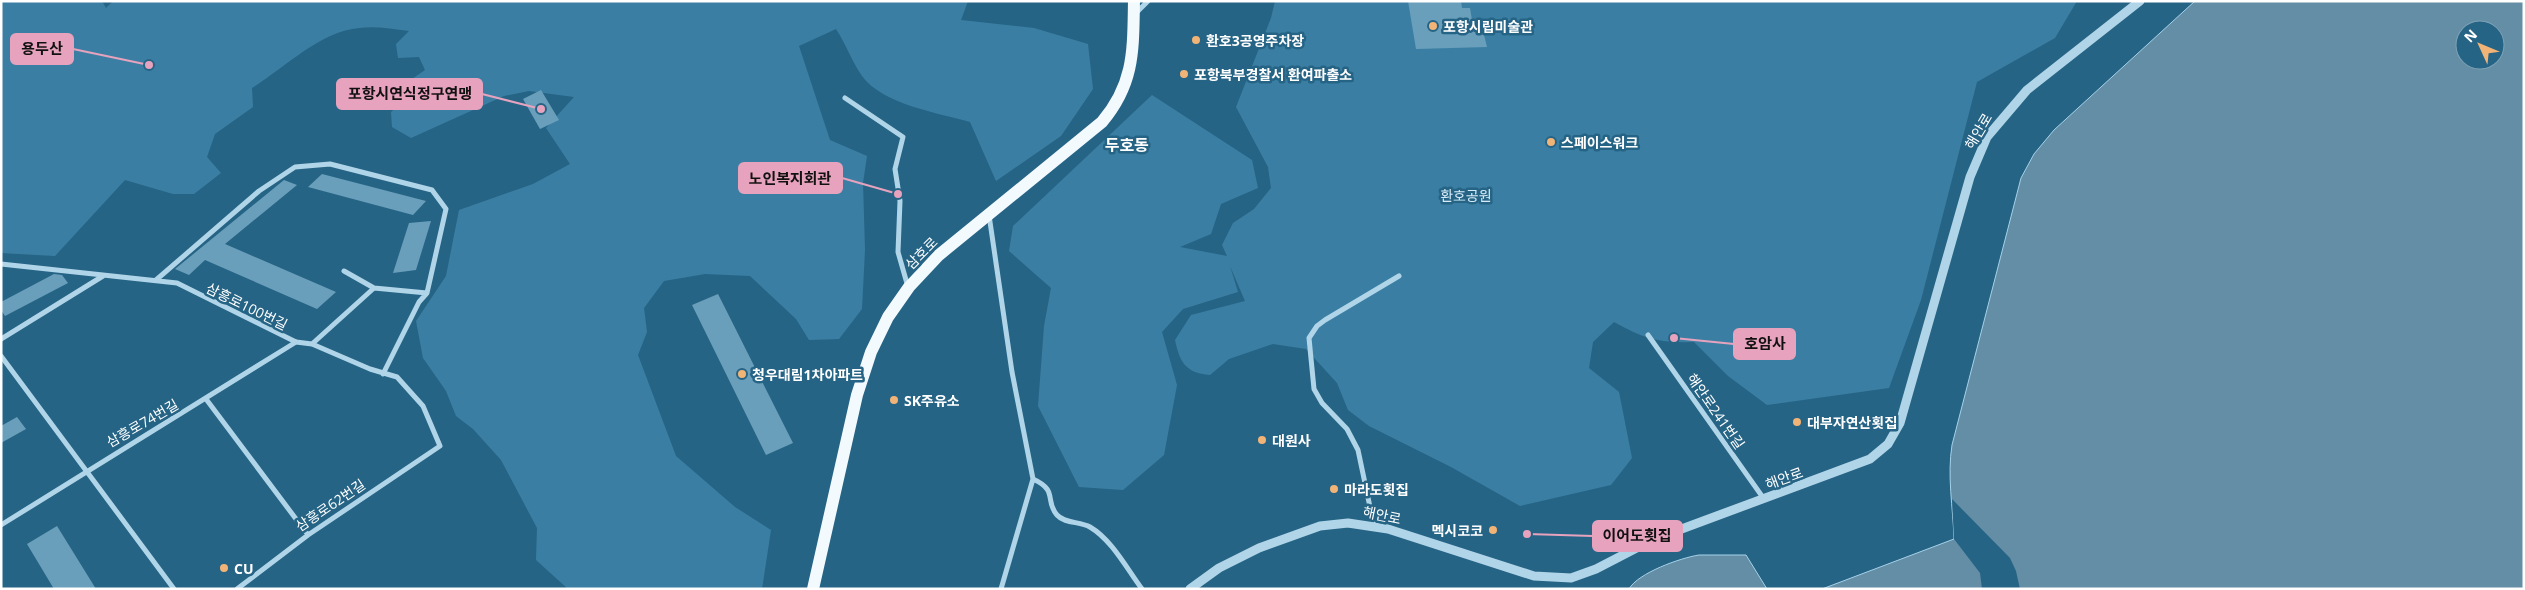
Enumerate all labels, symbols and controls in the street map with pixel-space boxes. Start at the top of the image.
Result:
place label: 포항시립미술관 [1443,17,1533,36]
marker: 포항시립미술관 [1427,20,1439,32]
north arrow [2455,20,2505,70]
text: N [2459,25,2481,46]
place label: 환호3공영주차장 [1206,31,1304,50]
callout: 용두산 [11,34,73,64]
marker: 환호3공영주차장 [1190,34,1202,46]
text: 용두산 [21,38,63,58]
place label: 포항북부경찰서 환여파출소 [1194,65,1352,84]
marker: 포항북부경찰서 환여파출소 [1178,68,1190,80]
callout: 포항시연식정구연맹 [337,79,482,109]
text: 포항시연식정구연맹 [348,83,472,103]
street label: 해안로 [1960,109,1996,152]
place label: 스페이스워크 [1561,133,1638,152]
district label: 두호동 [1105,134,1149,156]
marker: 스페이스워크 [1545,136,1557,148]
callout: 노인복지회관 [739,163,842,193]
text: 노인복지회관 [749,168,832,188]
park label: 환호공원 [1440,186,1492,205]
street label: 삼호로 [901,233,941,273]
street label: 삼흥로100번길 [203,278,291,334]
callout: 호암사 [1734,329,1795,359]
text: 호암사 [1744,333,1786,353]
place label: 청우대림1차아파트 [752,365,863,384]
marker: 청우대림1차아파트 [736,368,748,380]
street label: 해안로241번길 [1683,369,1749,453]
place label: SK주유소 [904,391,960,410]
marker: SK주유소 [888,394,900,406]
street label: 삼흥로74번길 [102,395,182,451]
place label: 대부자연산횟집 [1807,413,1897,432]
marker: 대부자연산횟집 [1791,416,1803,428]
place label: 대원사 [1272,431,1311,450]
marker: 대원사 [1256,434,1268,446]
street label: 해안로 [1763,462,1806,494]
street label: 삼흥로62번길 [291,475,369,535]
place label: 마라도횟집 [1344,480,1408,499]
marker: 마라도횟집 [1328,483,1340,495]
street label: 해안로 [1361,502,1403,528]
place label: 멕시코코 [1431,521,1483,540]
callout: 이어도횟집 [1593,521,1682,551]
marker: 멕시코코 [1487,524,1499,536]
text: 이어도횟집 [1602,525,1672,545]
place label: CU [234,559,254,578]
marker: CU [218,562,230,574]

